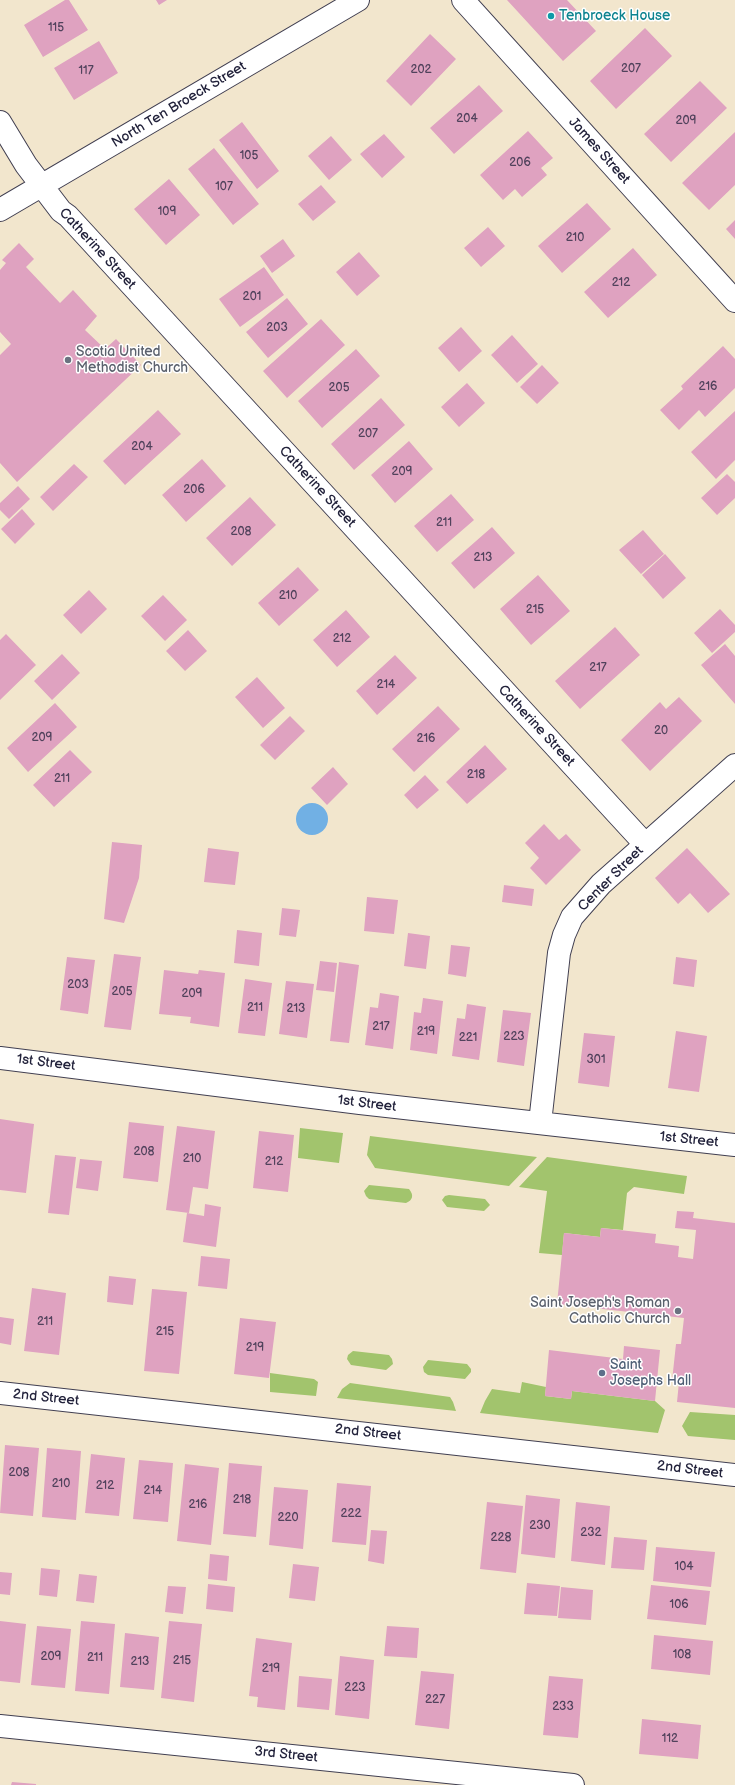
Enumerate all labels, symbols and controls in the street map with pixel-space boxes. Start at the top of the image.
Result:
place label: Tenbroeck House [559,8,670,24]
marker: Tenbroeck House [546,11,556,21]
house number: 115 [48,21,64,35]
street label: North Ten Broeck Street [109,58,249,152]
house number: 207 [621,62,641,76]
house number: 202 [410,63,432,77]
house number: 117 [78,64,94,78]
house number: 204 [456,112,478,126]
street label: James Street [565,114,633,188]
house number: 209 [675,114,697,128]
house number: 105 [240,149,258,163]
house number: 206 [509,156,531,170]
house number: 107 [215,180,233,194]
street label: Catherine Street [55,205,139,293]
house number: 109 [158,205,176,219]
house number: 210 [566,231,584,245]
house number: 212 [612,276,630,290]
house number: 201 [243,290,261,304]
house number: 203 [266,321,288,335]
place label: Scotia United Methodist Church [76,344,188,376]
marker: Scotia United Methodist Church [63,355,73,365]
house number: 216 [699,380,717,394]
house number: 205 [328,381,350,395]
house number: 207 [358,427,378,441]
house number: 204 [131,440,153,454]
street label: Catherine Street [275,443,359,531]
house number: 209 [391,465,413,479]
house number: 206 [183,483,205,497]
house number: 211 [436,516,452,530]
house number: 208 [230,525,252,539]
house number: 213 [474,551,492,565]
house number: 210 [279,589,297,603]
house number: 215 [526,603,544,617]
house number: 212 [333,632,351,646]
house number: 217 [589,661,607,675]
house number: 214 [377,678,395,692]
street label: Catherine Street [494,682,578,770]
house number: 20 [654,724,668,738]
house number: 209 [31,731,53,745]
house number: 216 [417,732,435,746]
house number: 218 [467,768,485,782]
house number: 211 [54,772,70,786]
street label: Center Street [575,843,647,915]
house number: 203 [67,978,89,992]
house number: 205 [111,985,133,999]
house number: 209 [181,987,203,1001]
house number: 211 [247,1001,263,1015]
house number: 213 [287,1002,305,1016]
house number: 217 [372,1020,390,1034]
house number: 219 [417,1025,435,1039]
house number: 223 [503,1030,525,1044]
house number: 221 [459,1031,477,1045]
street label: 1st Street [16,1051,76,1075]
house number: 301 [586,1053,606,1067]
street label: 1st Street [337,1092,397,1116]
street label: 1st Street [659,1129,719,1151]
house number: 208 [133,1145,155,1159]
house number: 210 [183,1152,201,1166]
house number: 212 [265,1155,283,1169]
place label: Saint Joseph's Roman Catholic Church [530,1295,670,1328]
marker: Saint Joseph's Roman Catholic Church [673,1306,683,1316]
house number: 211 [37,1315,53,1329]
house number: 215 [156,1325,174,1339]
house number: 219 [246,1341,264,1355]
place label: Saint Josephs Hall [610,1357,691,1390]
marker: Saint Josephs Hall [597,1368,607,1378]
street label: 2nd Street [12,1386,80,1410]
street label: 2nd Street [334,1421,402,1445]
street label: 2nd Street [656,1458,724,1482]
house number: 208 [8,1466,30,1480]
house number: 210 [52,1477,70,1491]
house number: 212 [96,1479,114,1493]
house number: 214 [144,1484,162,1498]
house number: 218 [233,1493,251,1507]
house number: 216 [189,1498,207,1512]
house number: 222 [340,1507,362,1521]
house number: 220 [277,1511,299,1525]
house number: 230 [529,1519,551,1533]
house number: 232 [580,1526,602,1540]
house number: 228 [490,1531,512,1545]
house number: 104 [674,1560,694,1574]
house number: 106 [669,1598,689,1612]
house number: 108 [673,1648,691,1662]
house number: 209 [40,1650,62,1664]
house number: 211 [87,1651,103,1665]
house number: 215 [173,1654,191,1668]
house number: 213 [131,1655,149,1669]
house number: 219 [262,1662,280,1676]
house number: 223 [344,1681,366,1695]
house number: 227 [425,1693,445,1707]
house number: 233 [552,1700,574,1714]
house number: 112 [662,1732,678,1746]
street label: 3rd Street [253,1743,319,1767]

